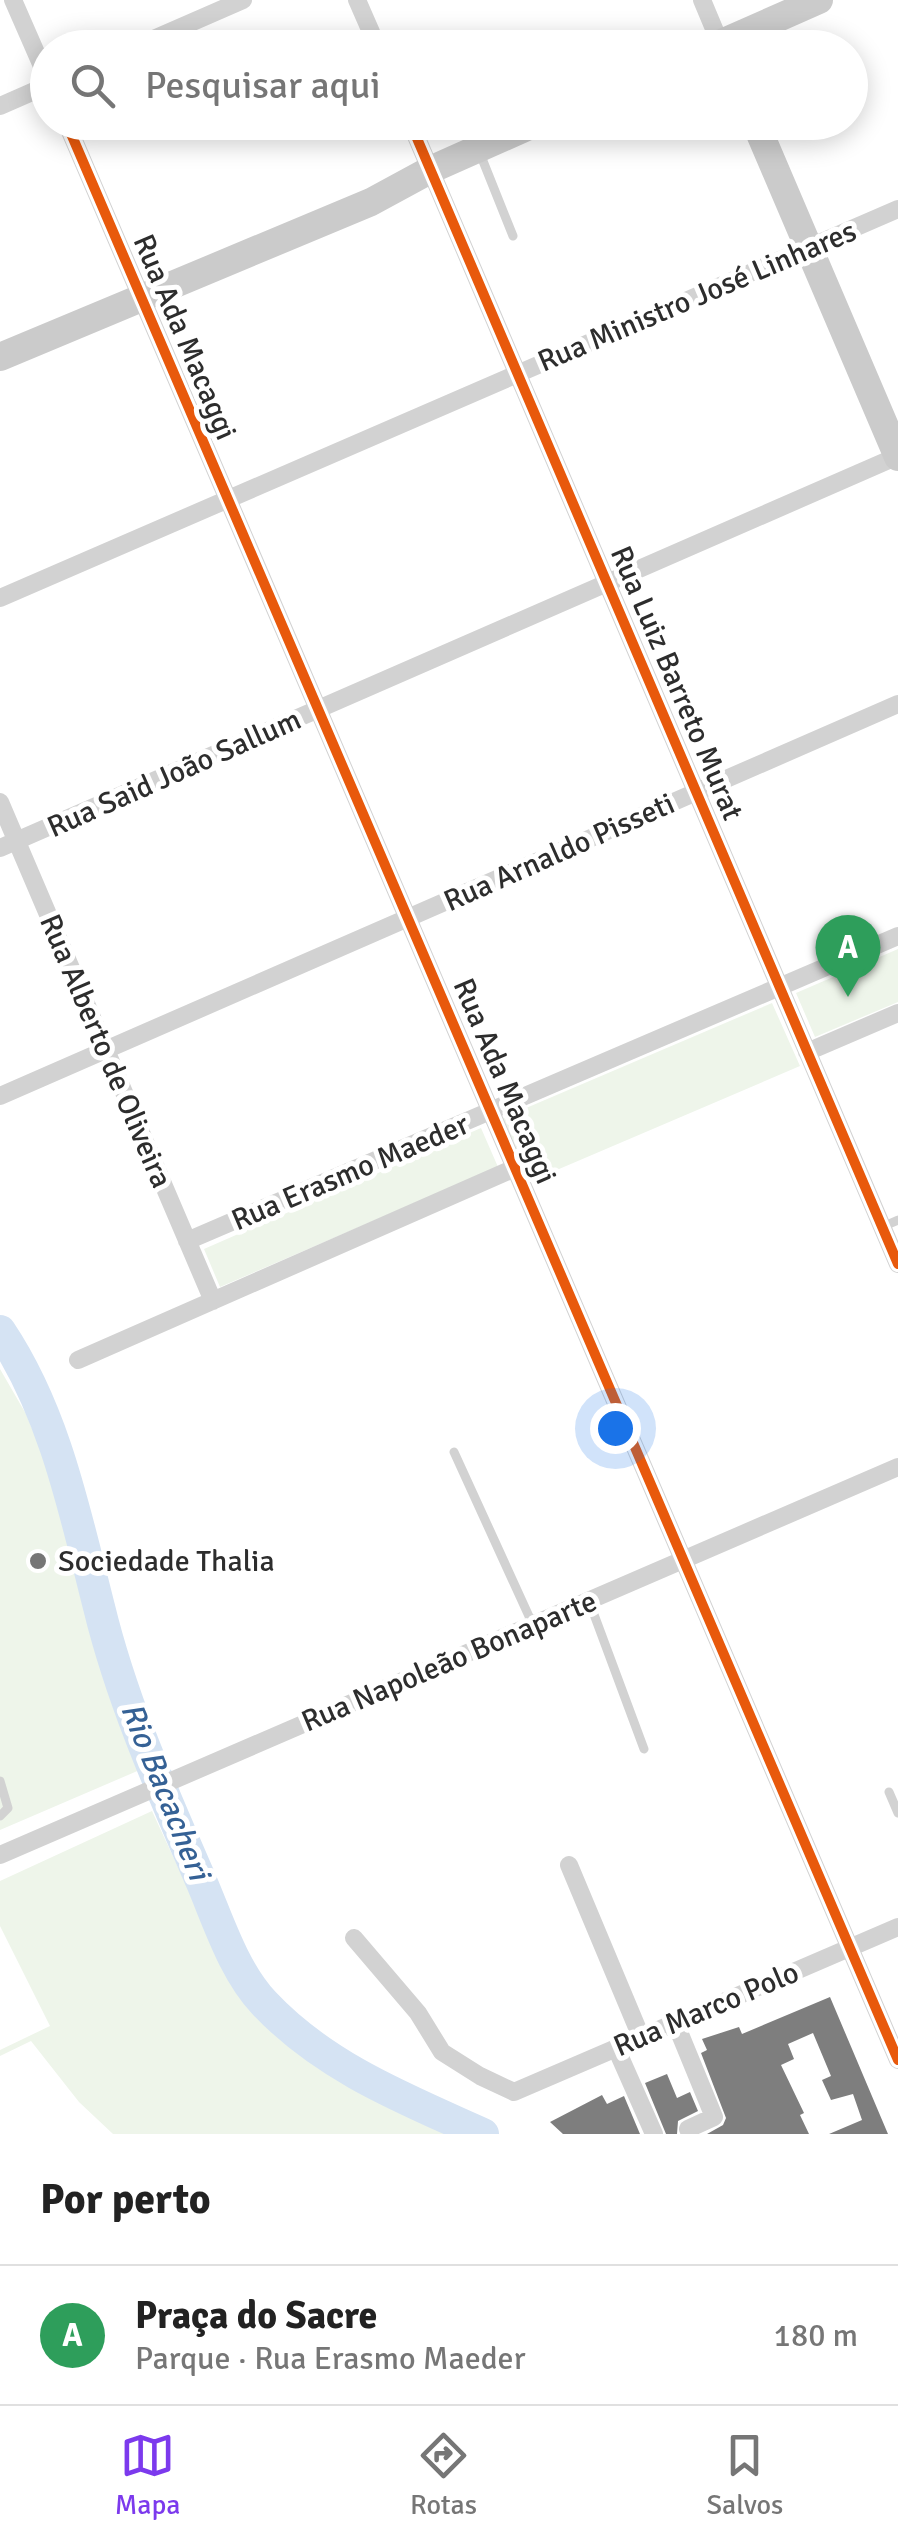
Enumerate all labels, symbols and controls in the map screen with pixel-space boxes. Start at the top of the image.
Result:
search box [30,30,868,140]
icon: search [65,58,120,113]
text: Pesquisar aqui [145,62,381,109]
street label: Rua Ministro José Linhares [532,213,862,380]
street label: Rua Ada Macaggi [125,229,244,446]
street label: Rua Luiz Barreto Murat [602,541,751,826]
street label: Rua Said João Sallum [42,701,307,846]
street label: Rua Arnaldo Pisseti [438,785,680,920]
street label: Rua Alberto de Oliveira [31,909,180,1194]
pin: A [816,914,880,997]
street label: Rua Ada Macaggi [445,973,564,1190]
street label: Rua Erasmo Maeder [226,1106,474,1239]
your location [590,1403,641,1454]
place label: Sociedade Thalia [58,1543,275,1580]
marker: Sociedade Thalia [27,1550,49,1572]
street label: Rua Napoleão Bonaparte [296,1583,602,1740]
water label: Rio Bacacheri [112,1697,220,1889]
street label: Rua Marco Polo [608,1954,804,2065]
text: Por perto [40,2174,211,2225]
text: Praça do Sacre [135,2292,377,2339]
text: A [62,2316,83,2355]
text: 180 m [774,2316,858,2355]
text: Parque · Rua Erasmo Maeder [135,2339,525,2378]
tab: Mapa [115,2428,181,2522]
tab: Rotas [410,2428,477,2522]
tab: Salvos [706,2428,783,2522]

